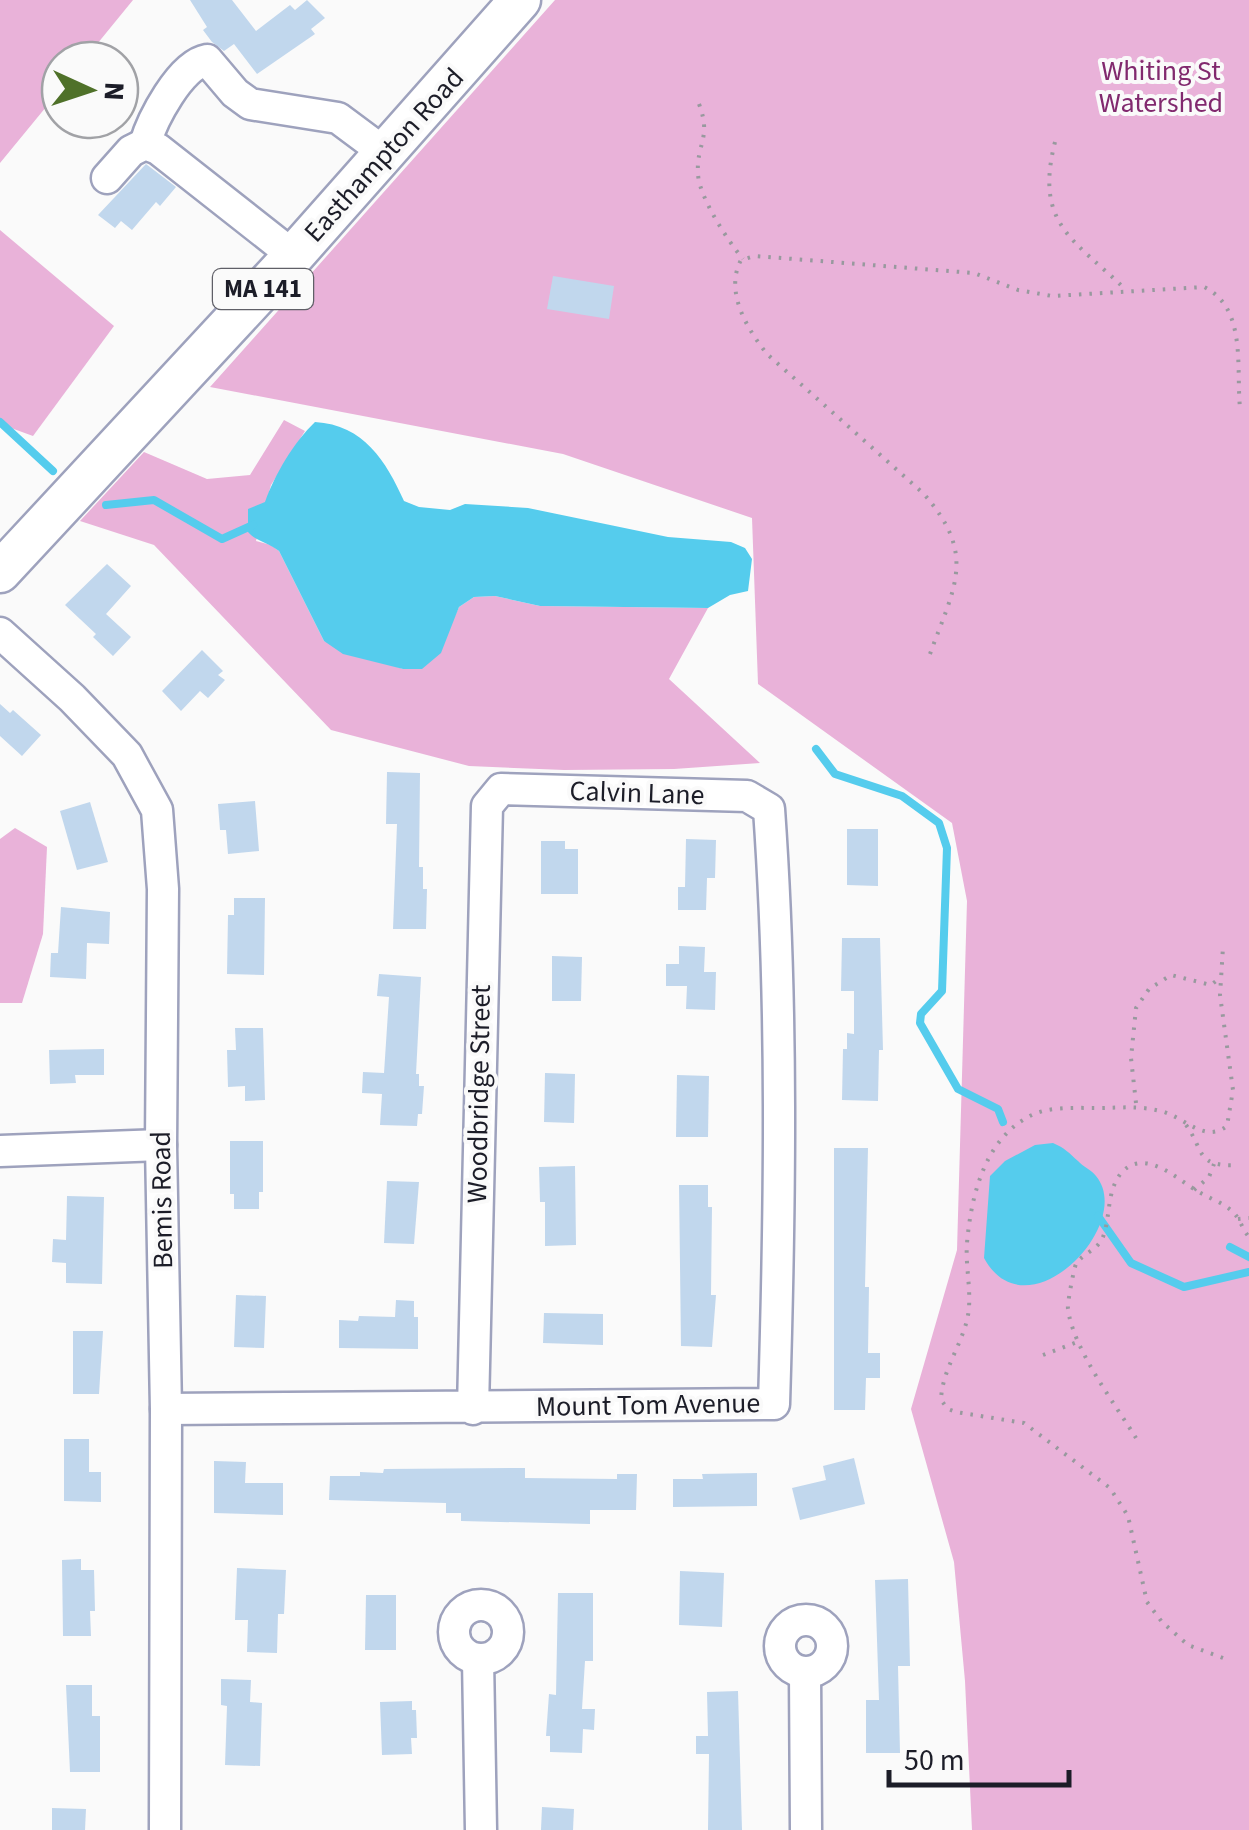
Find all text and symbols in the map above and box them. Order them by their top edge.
north arrow [40,40,140,140]
park label: Whiting St Watershed [1099,51,1223,123]
street label: Easthampton Road [295,59,473,251]
text: N [94,81,134,102]
road number: MA 141 [213,269,313,309]
street label: Calvin Lane [569,771,705,815]
street label: Woodbridge Street [457,984,501,1204]
street label: Bemis Road [141,1131,183,1269]
street label: Mount Tom Avenue [535,1383,761,1427]
scale bar [889,1725,1069,1787]
text: 50 m [904,1739,965,1782]

